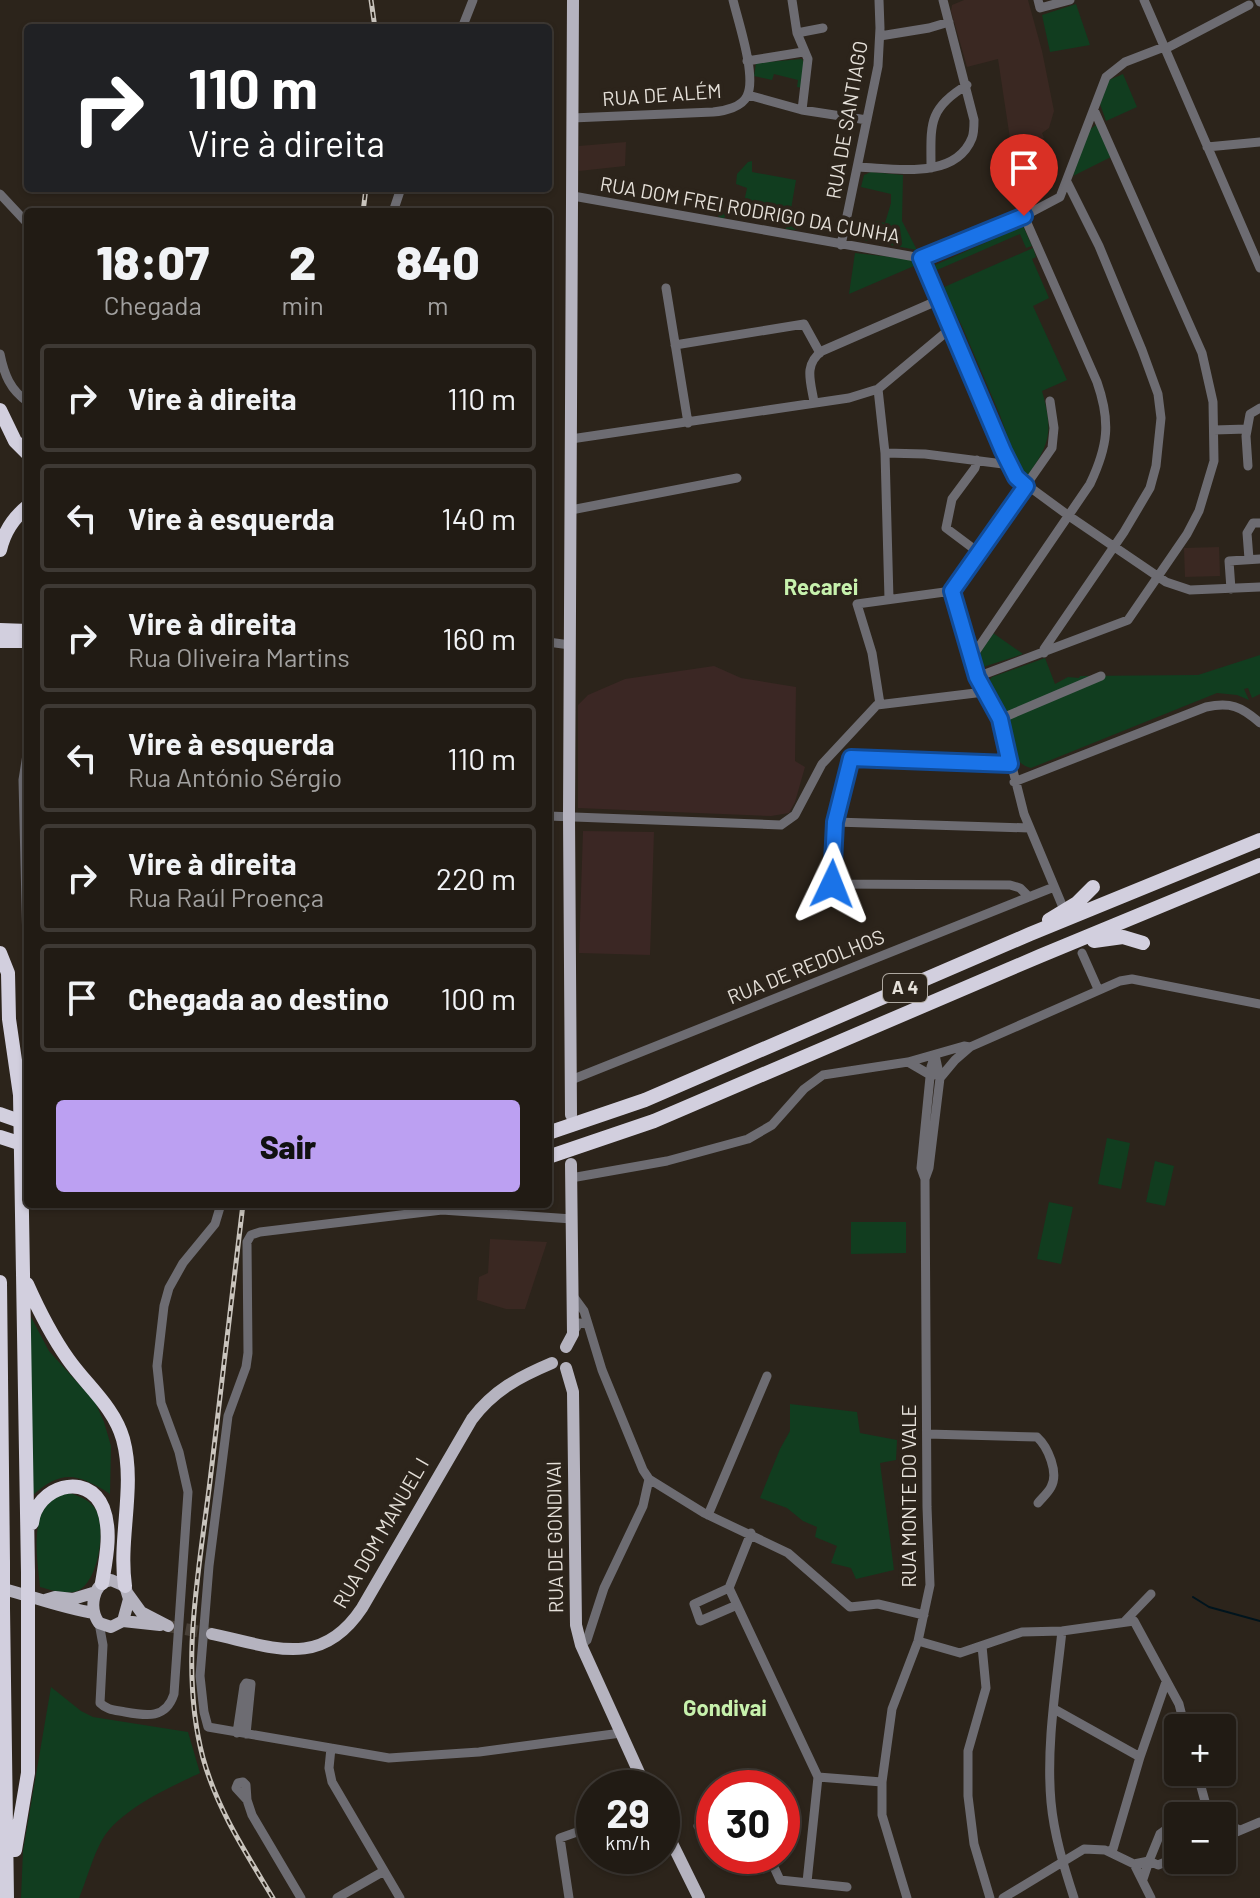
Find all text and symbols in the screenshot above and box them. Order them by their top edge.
street label: RUA DE SANTIAGO [820,39,872,201]
text: 110 m [188,53,318,120]
icon: right [56,56,160,160]
street label: RUA DE ALÉM [601,78,722,110]
text: Vire à direita [188,121,385,164]
pin [990,134,1058,216]
icon: arrive [1002,146,1046,190]
street label: RUA DOM FREI RODRIGO DA CUNHA [598,171,902,247]
text: 18:07 [96,232,209,290]
text: 2 [289,232,316,290]
text: 840 [396,232,480,290]
text: Chegada [104,289,202,320]
text: min [282,289,324,320]
text: m [427,289,449,320]
icon: right [60,376,104,420]
text: Vire à direita [128,380,297,416]
text: 110 m [447,380,516,416]
icon: left [60,496,104,540]
text: Vire à esquerda [128,500,335,536]
text: 140 m [441,500,516,536]
district label: Recarei [784,573,858,599]
text: Vire à direita [128,605,297,641]
icon: right [60,616,104,660]
text: 160 m [442,620,516,656]
text: Rua Oliveira Martins [128,641,350,672]
text: Vire à esquerda [128,725,335,761]
icon: left [60,736,104,780]
text: 110 m [447,740,516,776]
text: Rua António Sérgio [128,761,342,792]
position arrow [790,842,874,926]
text: Vire à direita [128,845,297,881]
icon: right [60,856,104,900]
text: 220 m [436,860,516,896]
text: Rua Raúl Proença [128,881,324,912]
street label: RUA DE REDOLHOS [724,924,888,1009]
road number: A 4 [883,974,927,1002]
icon: arrive [60,976,104,1020]
text: Chegada ao destino [128,980,389,1016]
text: 100 m [441,980,516,1016]
button: Sair [56,1100,520,1192]
street label: RUA MONTE DO VALE [896,1404,920,1588]
street label: RUA DOM MANUEL I [327,1453,433,1612]
street label: RUA DE GONDIVAI [541,1461,567,1613]
district label: Gondivai [683,1694,767,1720]
map controls [1164,1714,1236,1874]
button: + [1164,1714,1236,1786]
speed limit sign: 30 [696,1770,800,1874]
text: 29 [606,1788,650,1836]
button: − [1164,1802,1236,1874]
text: km/h [605,1830,651,1854]

